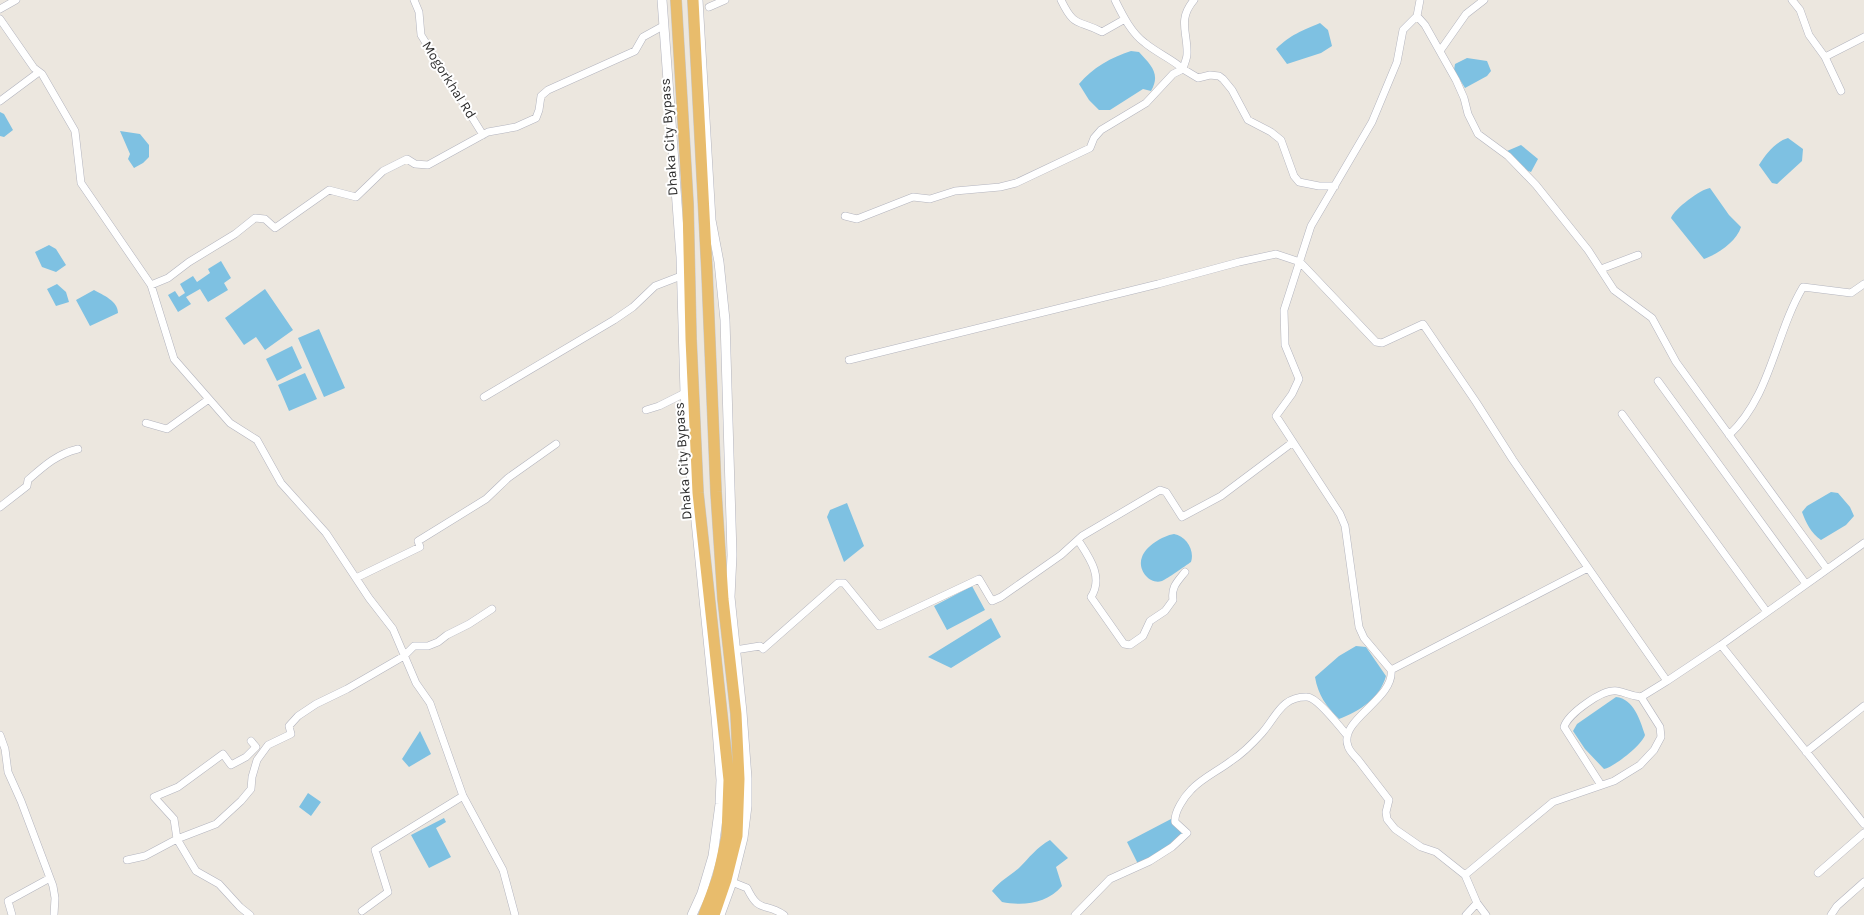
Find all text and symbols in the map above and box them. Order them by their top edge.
street label: Mogorkhal Rd [418,38,480,122]
street label: Dhaka City Bypass [656,78,682,196]
street label: Dhaka City Bypass [670,402,696,520]

